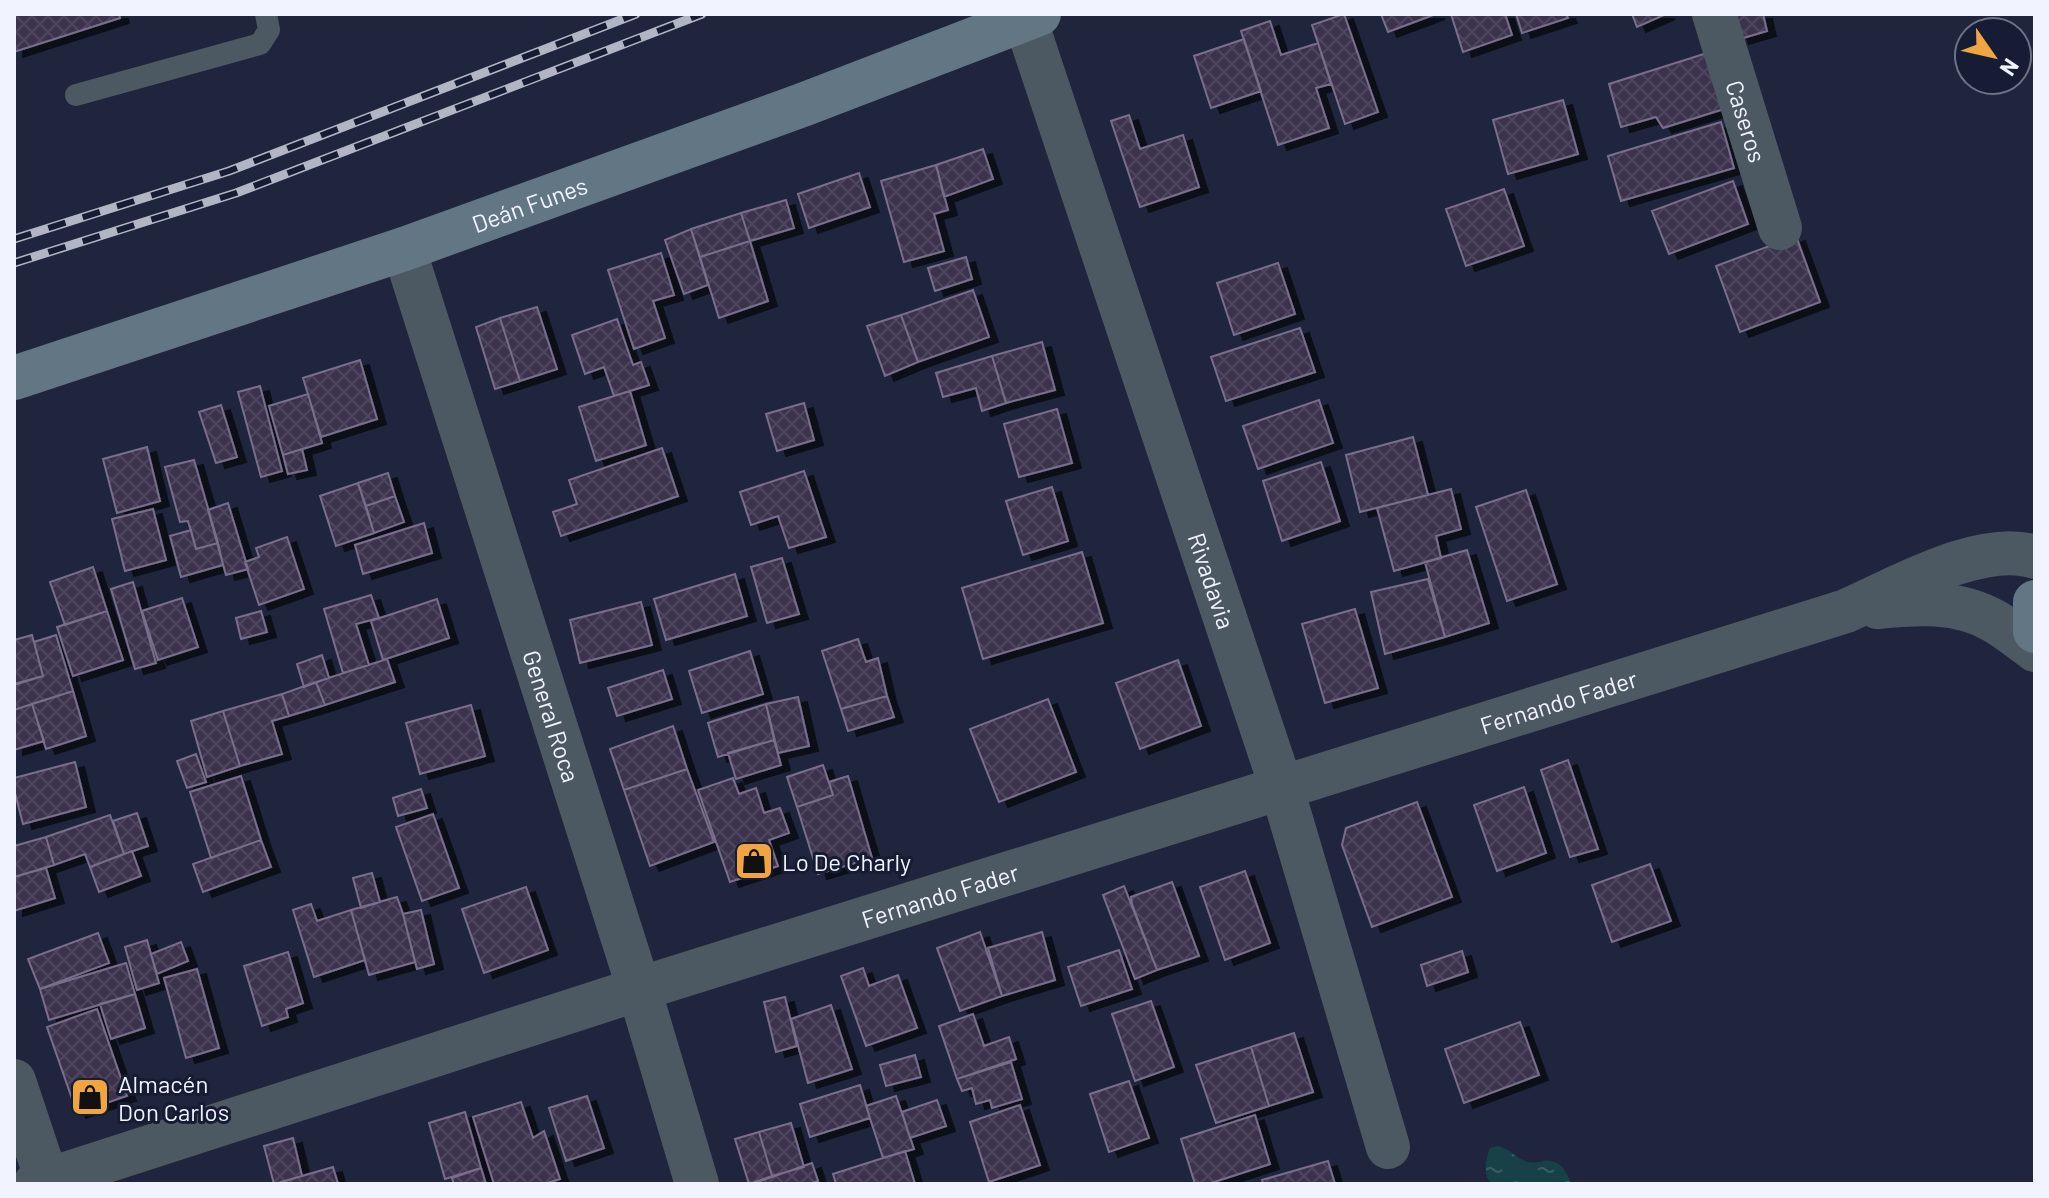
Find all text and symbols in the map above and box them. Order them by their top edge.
north arrow [1953,16,2033,96]
text: N [1996,54,2025,81]
street label: Caseros [1721,76,1773,166]
street label: Deán Funes [468,170,591,238]
street label: Rivadavia [1183,529,1242,632]
street label: General Roca [518,646,587,786]
street label: Fernando Fader [1476,663,1641,739]
shop icon: Lo De Charly [733,840,775,882]
place label: Lo De Charly [782,847,911,876]
street label: Fernando Fader [858,856,1022,933]
place label: Almacén Don Carlos [118,1069,229,1126]
shop icon: Almacén Don Carlos [69,1076,111,1118]

